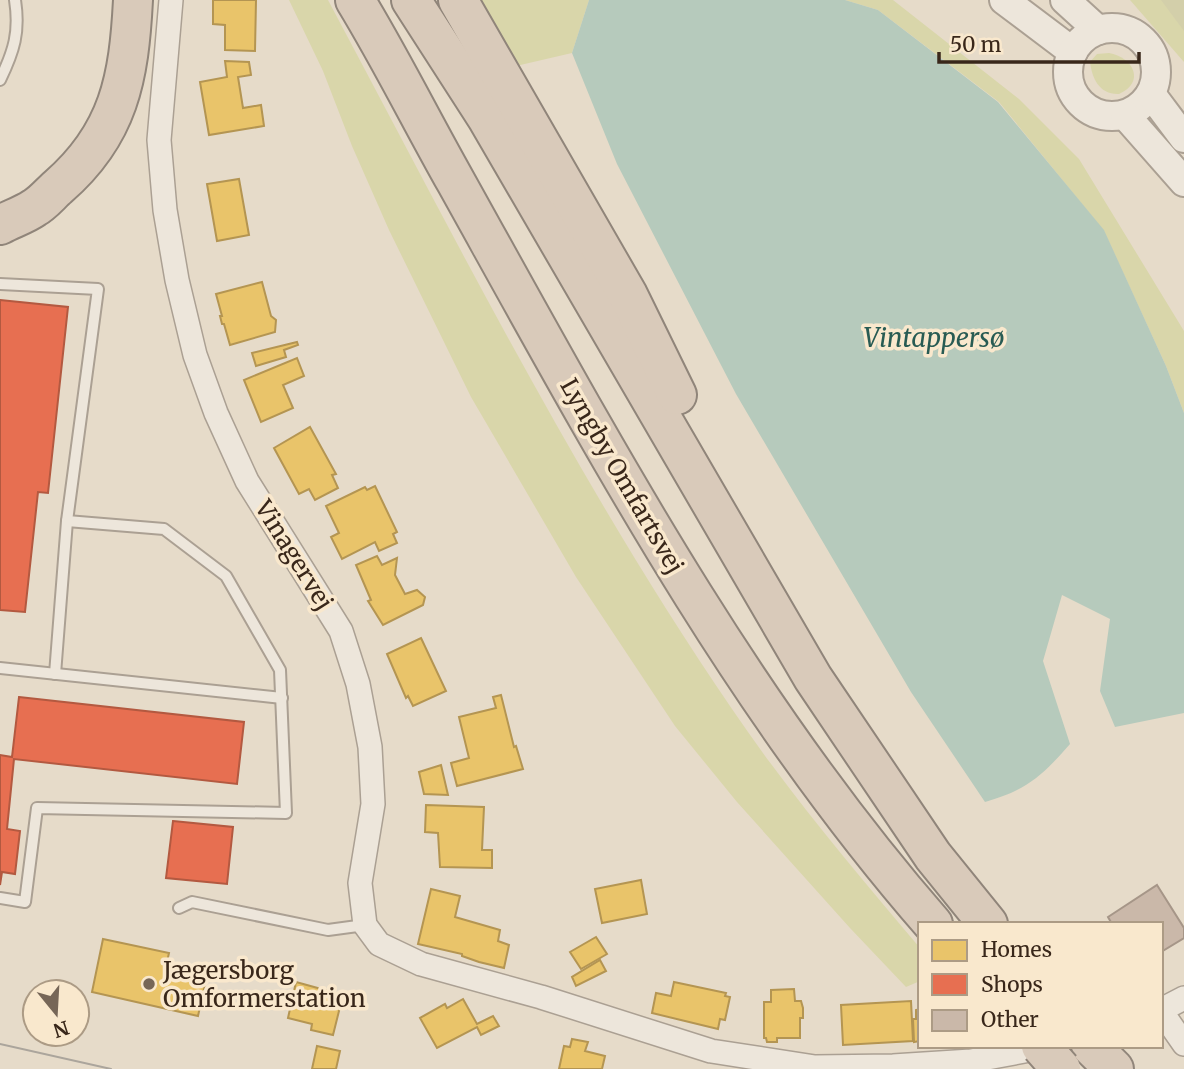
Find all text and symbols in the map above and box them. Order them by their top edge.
scale bar [939,21,1138,65]
text: 50 m [950,31,1001,58]
water label: Vintappersø [863,321,1005,354]
street label: Lyngby Omfartsvej [553,373,691,579]
street label: Vinagervej [247,493,340,616]
legend [918,922,1163,1048]
text: Homes [981,936,1052,963]
place label: Jægersborg Omformerstation [162,955,366,1014]
text: Shops [981,971,1043,998]
marker: Jægersborg Omformerstation [141,976,157,992]
north arrow [21,978,91,1048]
text: Other [981,1006,1039,1033]
text: N [50,1015,72,1043]

